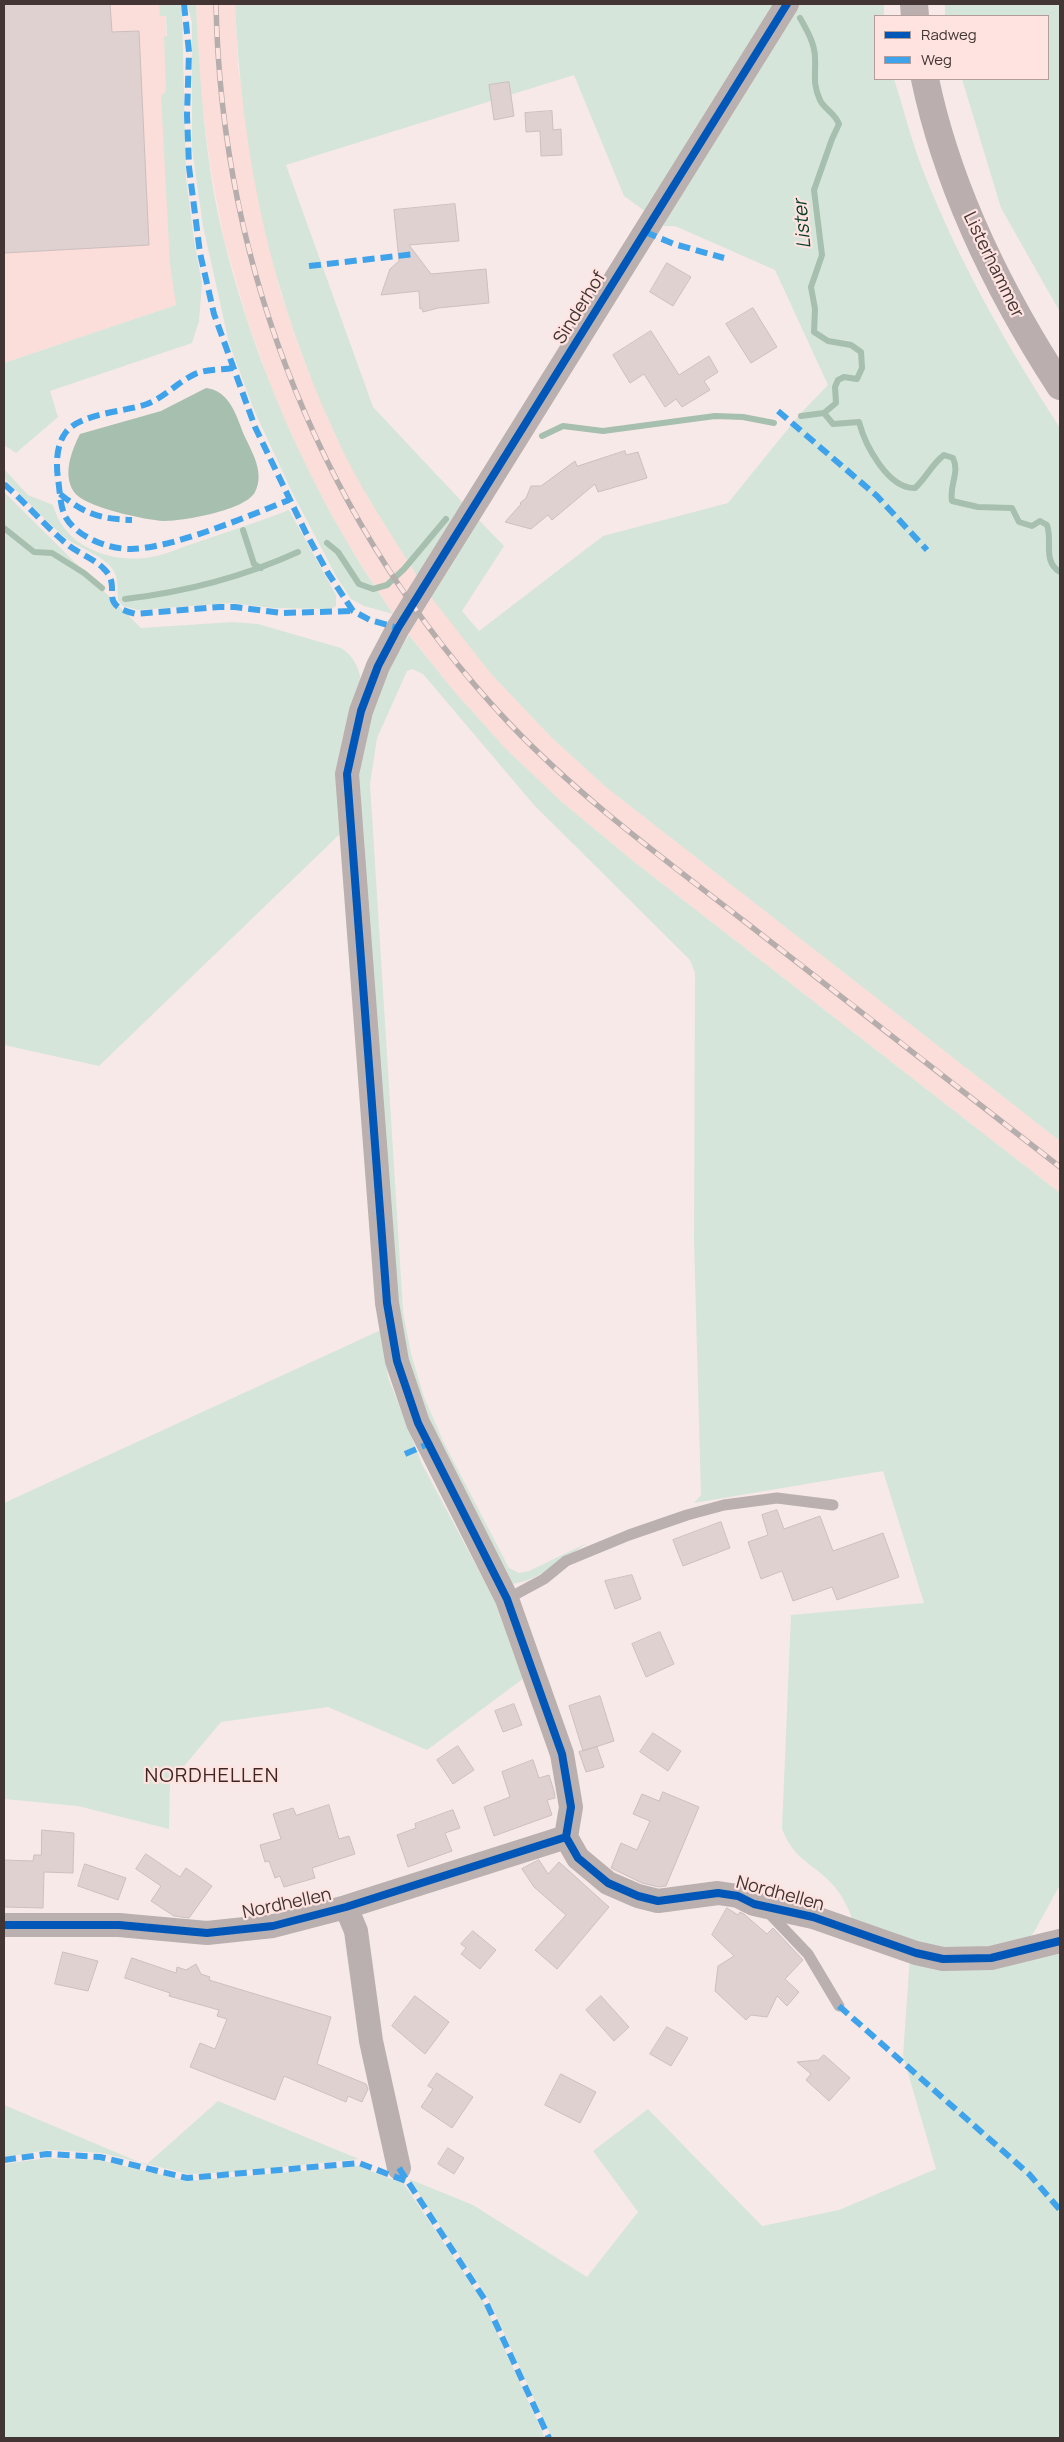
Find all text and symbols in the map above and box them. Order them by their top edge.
legend [874,15,1049,80]
text: Radweg [921,24,977,45]
text: Weg [921,49,952,70]
water label: Lister [789,198,817,250]
street label: Listerhammer [958,209,1028,321]
street label: Sinderhof [549,268,611,348]
district label: NORDHELLEN [143,1764,281,1788]
street label: Nordhellen [733,1872,827,1916]
street label: Nordhellen [240,1884,334,1924]

